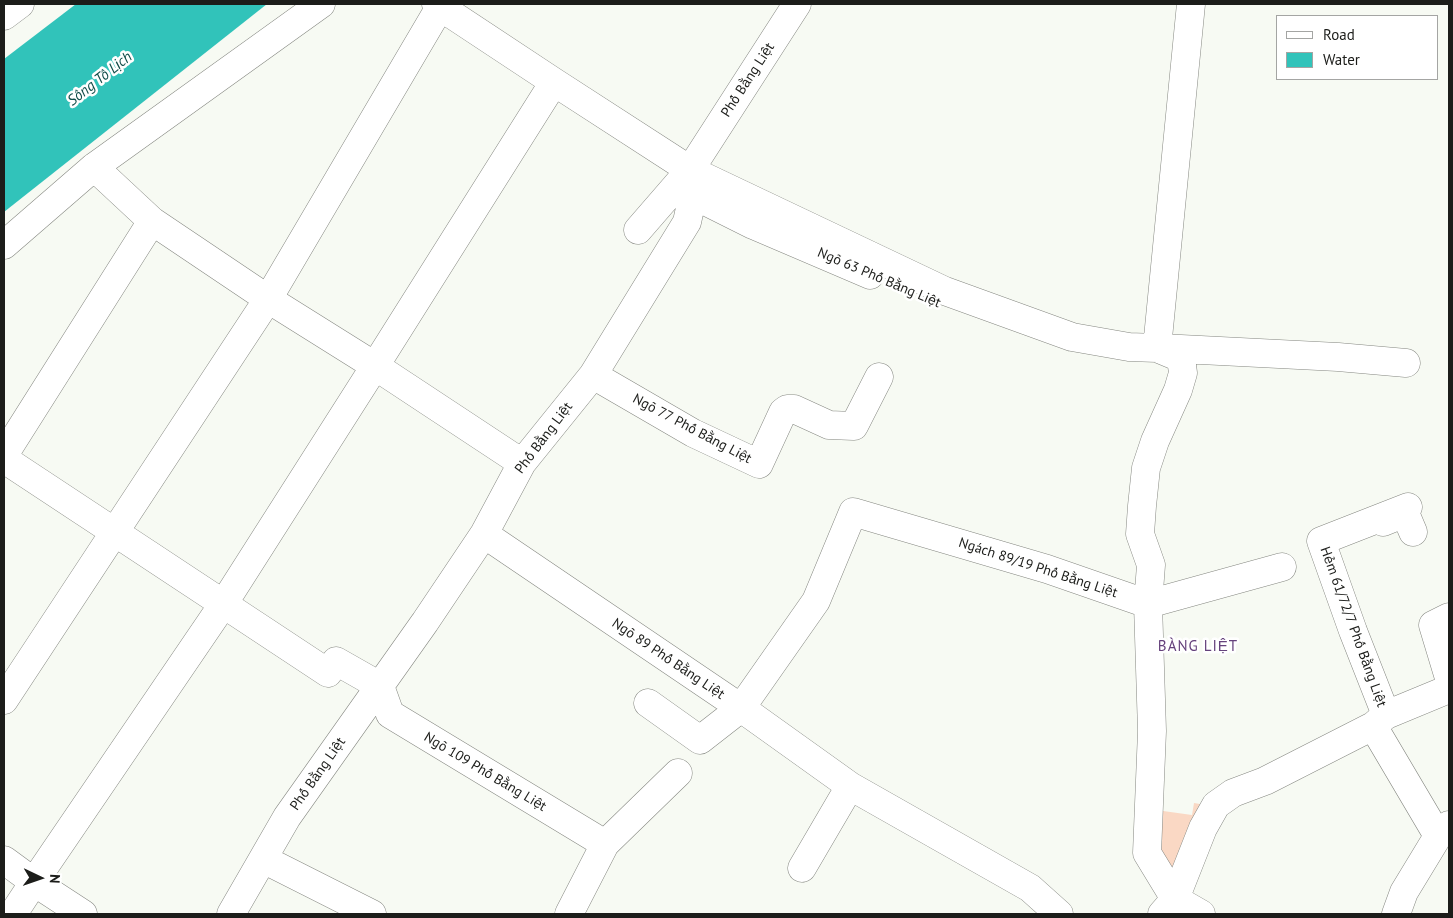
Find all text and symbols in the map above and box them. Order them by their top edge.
legend [1276,15,1438,80]
text: Road [1323,25,1355,44]
street label: Phố Bằng Liệt [718,40,778,120]
water label: Sông Tô Lịch [64,48,136,110]
text: Water [1323,50,1360,69]
street label: Ngõ 63 Phố Bằng Liệt [815,244,943,312]
street label: Ngõ 77 Phố Bằng Liệt [630,391,754,467]
street label: Phố Bằng Liệt [512,399,576,477]
street label: Ngách 89/19 Phố Bằng Liệt [956,534,1120,602]
street label: Hẻm 61/72/7 Phố Bằng Liệt [1316,545,1390,709]
street label: Ngõ 89 Phố Bằng Liệt [608,615,728,703]
district label: BÀNG LIỆT [1157,638,1239,656]
street label: Ngõ 109 Phố Bằng Liệt [421,729,549,815]
street label: Phố Bằng Liệt [287,734,349,814]
north arrow [15,853,65,903]
text: N [46,874,64,884]

